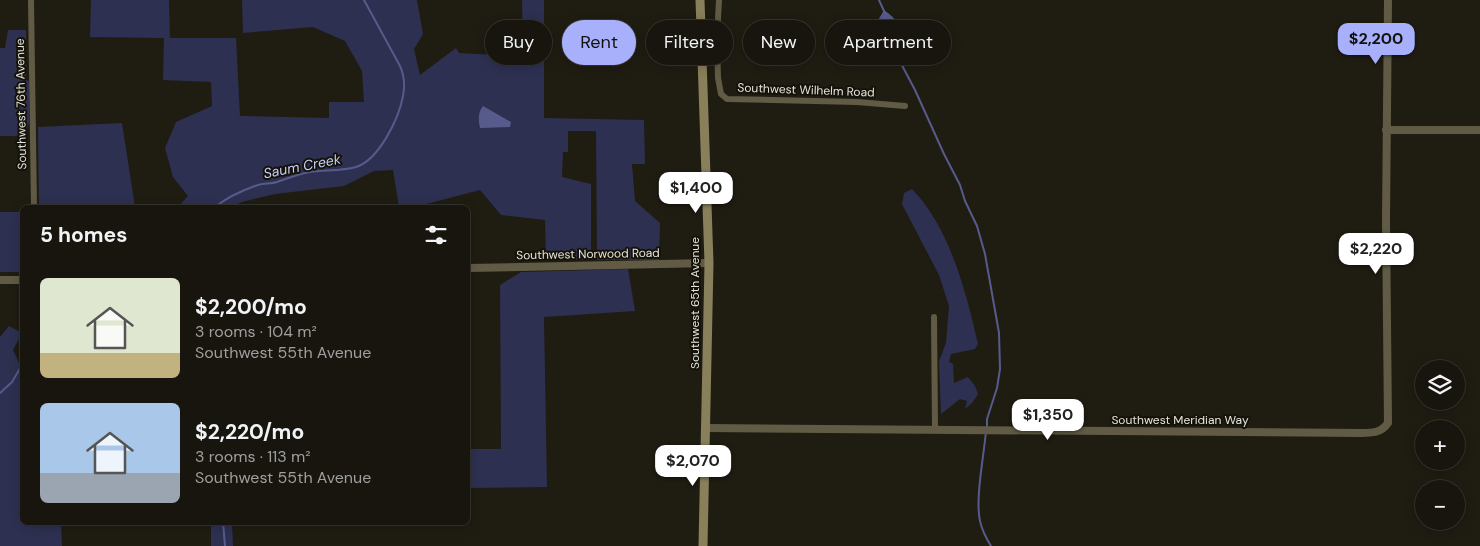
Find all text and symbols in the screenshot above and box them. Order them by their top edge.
chip: Buy [485,20,552,65]
chip: Rent [562,20,636,65]
chip: Filters [646,20,733,65]
chip: New [743,20,815,65]
chip: Apartment [825,20,951,65]
pin: $2,200 [1335,22,1417,65]
text: $2,200 [1349,28,1403,49]
street label: Southwest 76th Avenue [12,38,30,170]
street label: Southwest Wilhelm Road [737,80,875,100]
water label: Saum Creek [262,150,343,182]
pin: $1,400 [655,172,737,214]
text: $1,400 [670,177,722,198]
text: 5 homes [40,221,127,249]
icon: filters [422,221,450,249]
pin: $2,220 [1335,232,1417,275]
street label: Southwest 65th Avenue [687,237,703,369]
text: $2,220 [1350,238,1402,259]
street label: Southwest Norwood Road [516,245,660,263]
text: $2,200/mo [195,293,307,321]
icon: home [80,298,140,358]
text: 3 rooms · 104 m² [195,321,317,342]
text: Southwest 55th Avenue [195,342,371,363]
map controls [1415,360,1465,530]
button: layers [1415,360,1465,410]
pin: $1,350 [1007,398,1089,441]
text: $1,350 [1023,404,1073,425]
street label: Southwest Meridian Way [1111,412,1249,428]
text: $2,220/mo [195,418,304,446]
button: + [1415,420,1465,470]
icon: home [80,423,140,483]
pin: $2,070 [652,444,734,487]
text: 3 rooms · 113 m² [195,446,311,467]
text: $2,070 [666,450,720,471]
text: Southwest 55th Avenue [195,467,371,488]
button: − [1415,480,1465,530]

